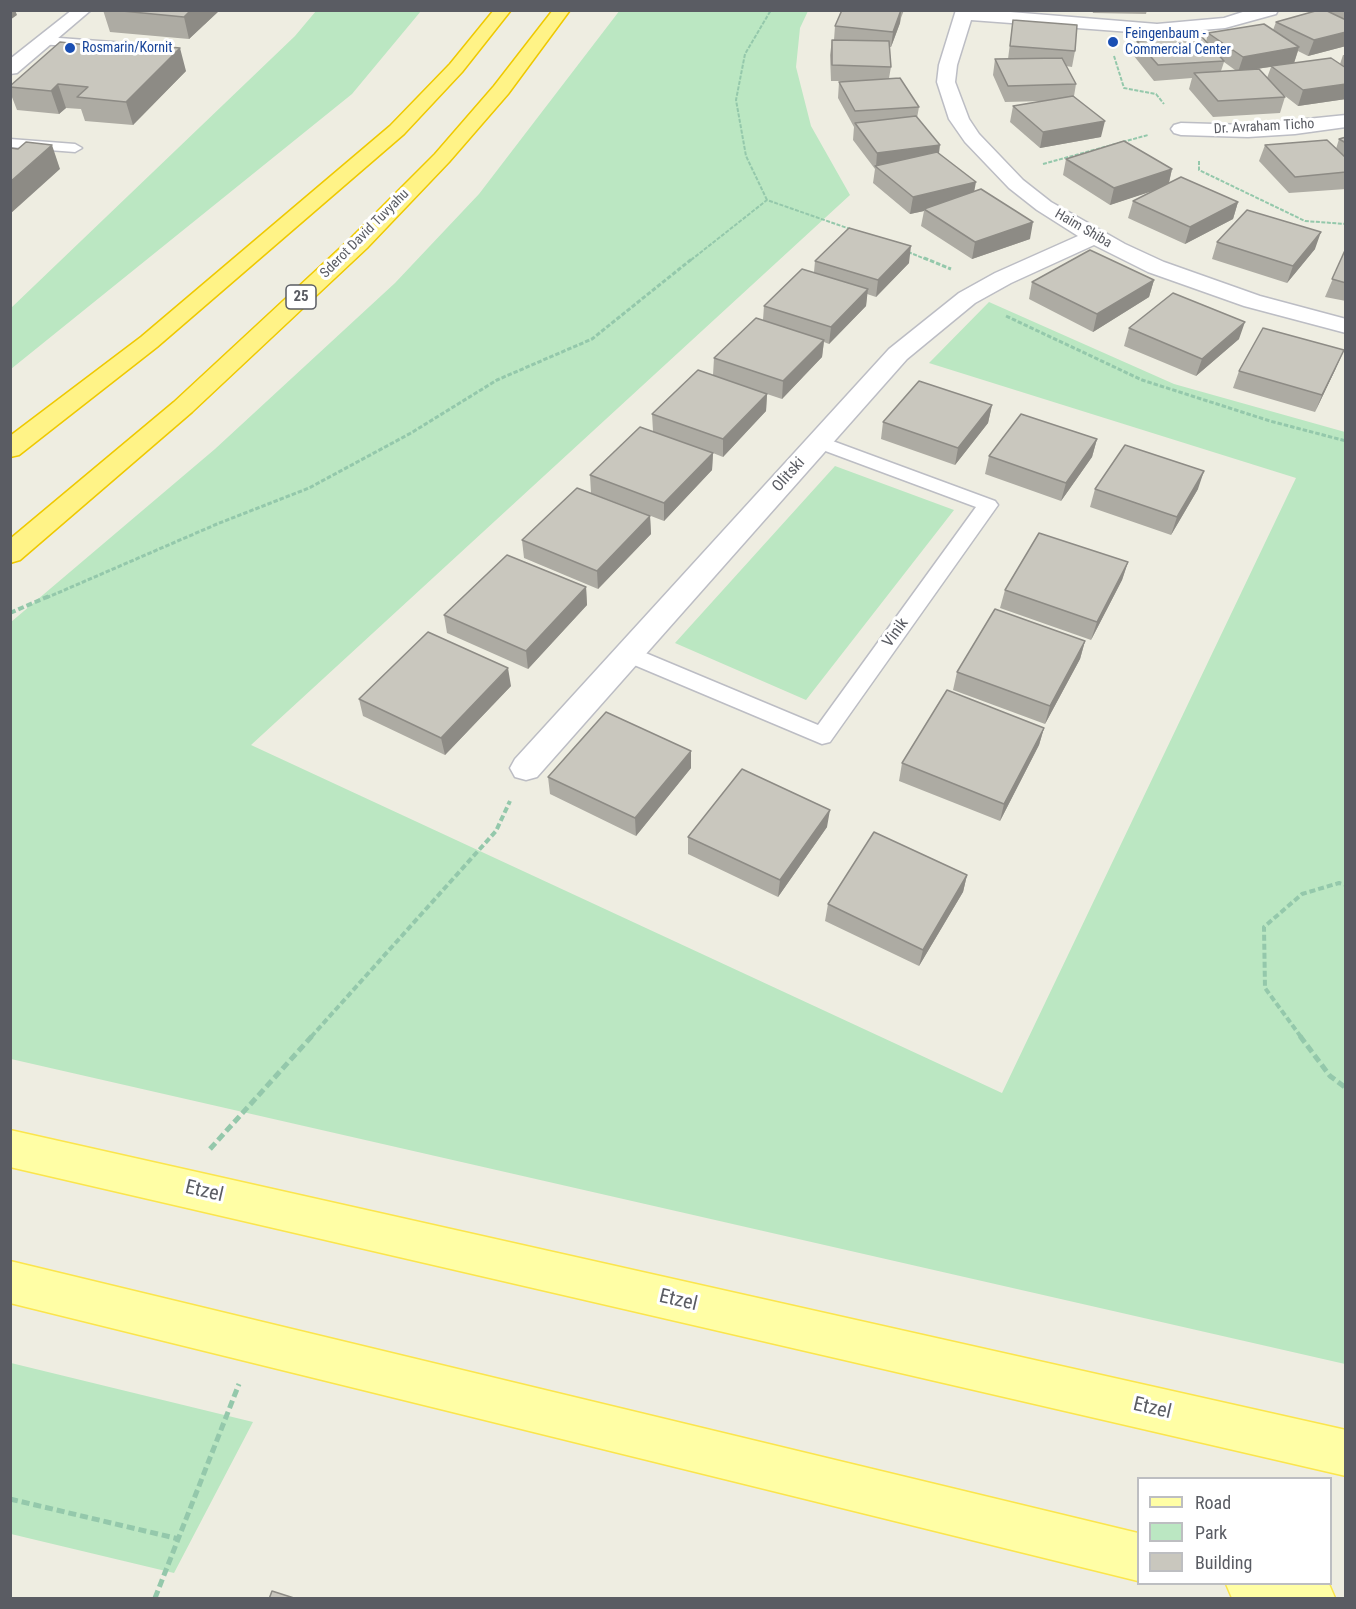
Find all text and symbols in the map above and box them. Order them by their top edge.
place label: Feingenbaum - Commercial Center [1125,26,1231,58]
marker: Feingenbaum - Commercial Center [1106,35,1120,49]
place label: Rosmarin/Kornit [82,40,172,56]
marker: Rosmarin/Kornit [63,41,77,55]
street label: Dr. Avraham Ticho [1213,116,1315,138]
street label: Sderot David Tuvyahu [317,186,413,282]
street label: Haim Shiba [1051,206,1115,252]
road number: 25 [286,285,316,309]
street label: Olitski [769,454,809,496]
street label: Vinik [879,615,913,651]
street label: Etzel [183,1176,225,1208]
street label: Etzel [657,1285,699,1317]
street label: Etzel [1131,1393,1173,1425]
legend [1137,1477,1332,1585]
text: Road [1195,1492,1231,1513]
text: Park [1195,1522,1227,1543]
text: Building [1195,1552,1252,1573]

